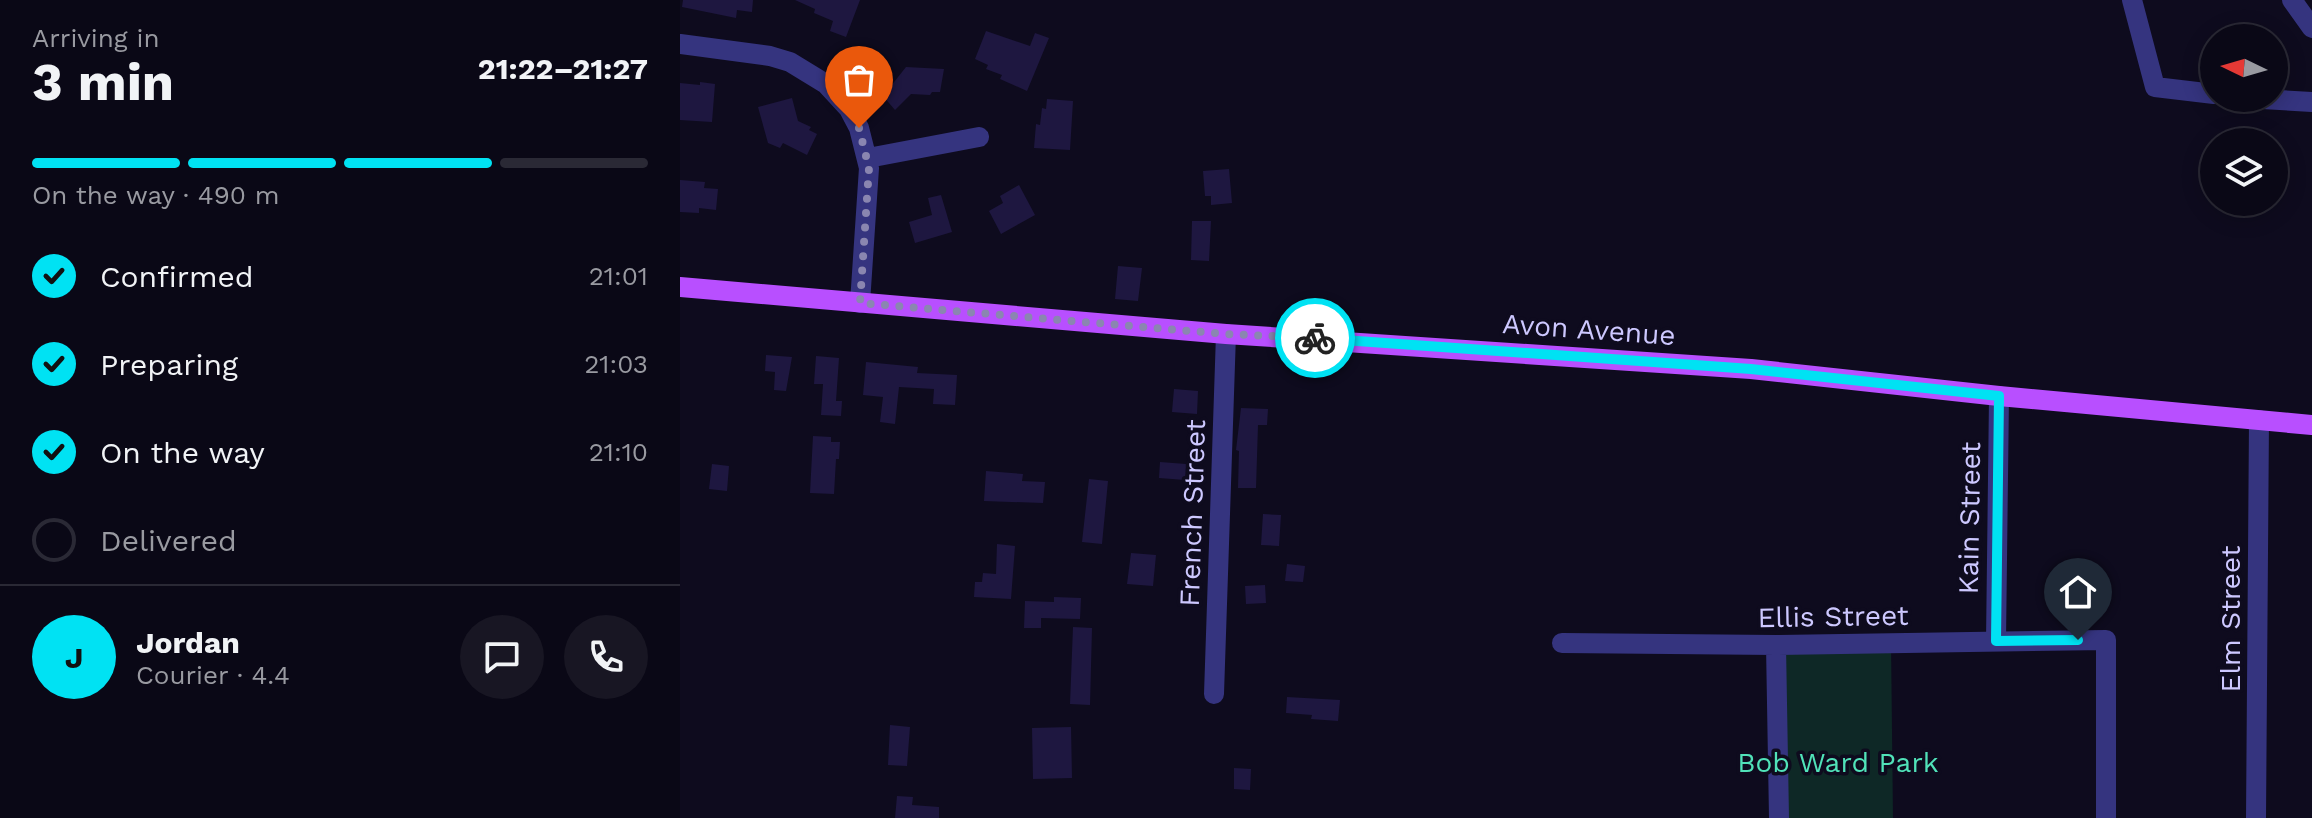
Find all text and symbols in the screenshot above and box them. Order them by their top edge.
text: Arriving in [32,23,160,53]
north arrow [2200,24,2288,112]
map controls [2200,24,2288,216]
pin [825,46,893,128]
text: 21:22–21:27 [478,51,648,86]
text: 3 min [32,52,174,113]
icon: bag [837,58,881,102]
button: layers [2200,128,2288,216]
text: On the way · 490 m [32,180,280,210]
icon: check [32,254,76,298]
text: Confirmed [100,259,254,294]
text: 21:01 [589,261,648,291]
courier [1275,298,1355,378]
street label: Avon Avenue [1501,307,1677,352]
icon: bike [1293,316,1337,360]
icon: check [32,342,76,386]
text: Preparing [100,347,238,382]
text: 21:03 [584,349,648,379]
street label: French Street [1173,419,1212,607]
icon: check [32,430,76,474]
text: On the way [100,435,265,470]
text: 21:10 [589,437,648,467]
street label: Kain Street [1952,441,1987,595]
text: Delivered [100,523,237,558]
street label: Elm Street [2214,545,2247,692]
pin [2044,558,2112,640]
icon: home [2056,570,2100,614]
street label: Ellis Street [1757,599,1909,634]
button: chat [460,615,544,699]
button: phone [564,615,648,699]
text: Jordan [136,625,240,660]
text: J [65,640,83,675]
text: Courier · 4.4 [136,660,290,690]
park label: Bob Ward Park [1737,746,1939,779]

